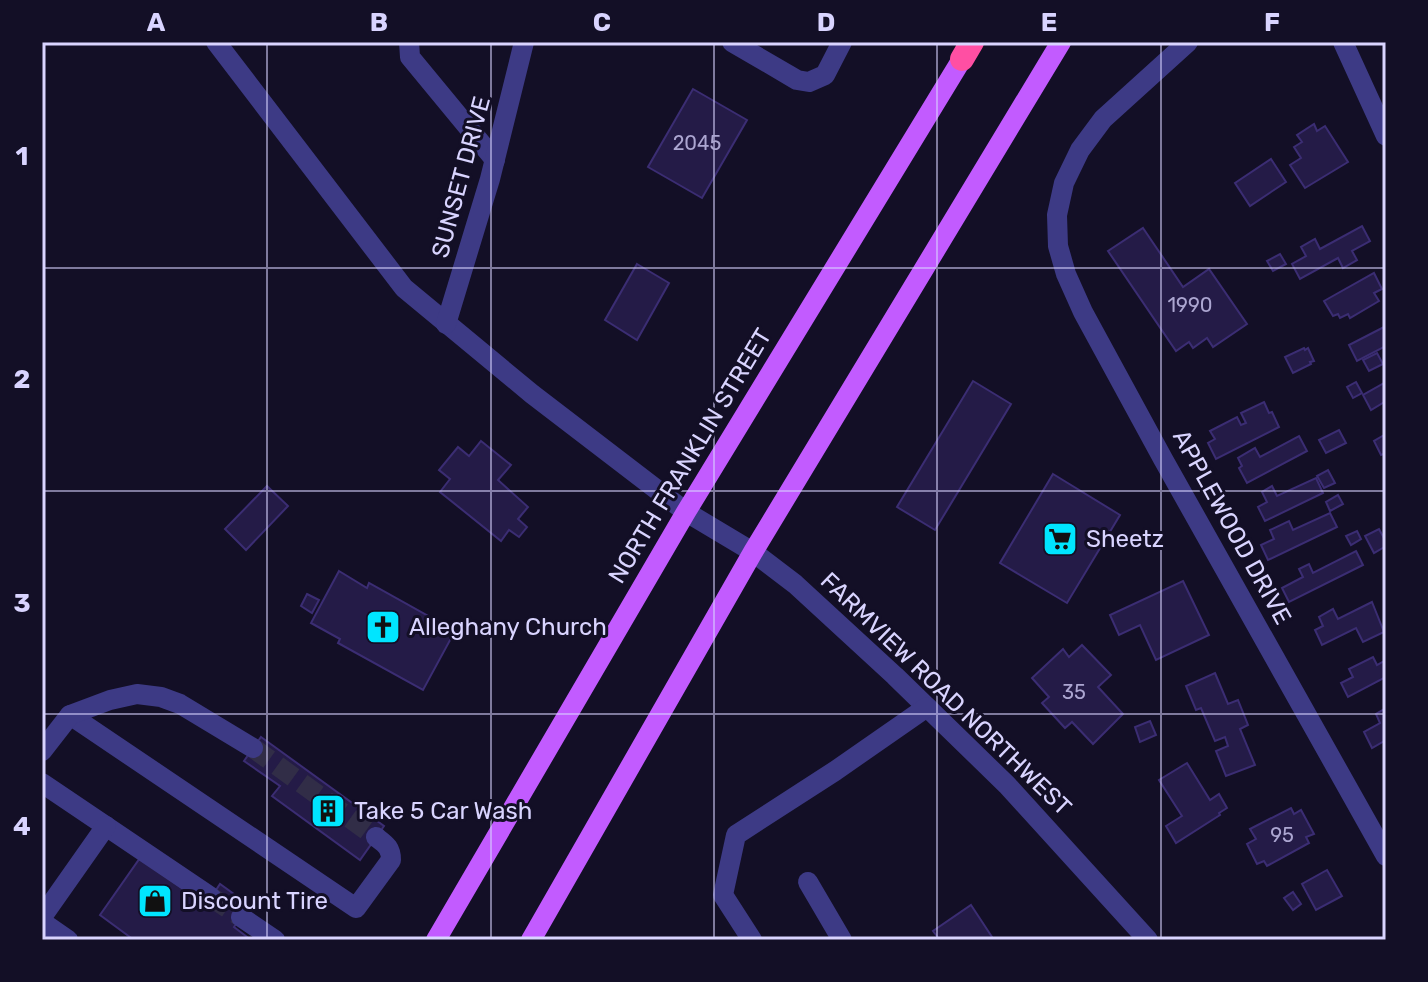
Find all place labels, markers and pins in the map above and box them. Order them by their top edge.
supermarket icon: Sheetz [1041,520,1079,558]
place label: Sheetz [1086,525,1164,553]
church icon: Alleghany Church [364,608,402,646]
place label: Alleghany Church [409,613,607,641]
building icon: Take 5 Car Wash [309,792,347,830]
place label: Take 5 Car Wash [354,797,532,825]
shop icon: Discount Tire [136,882,174,920]
place label: Discount Tire [181,887,328,915]

